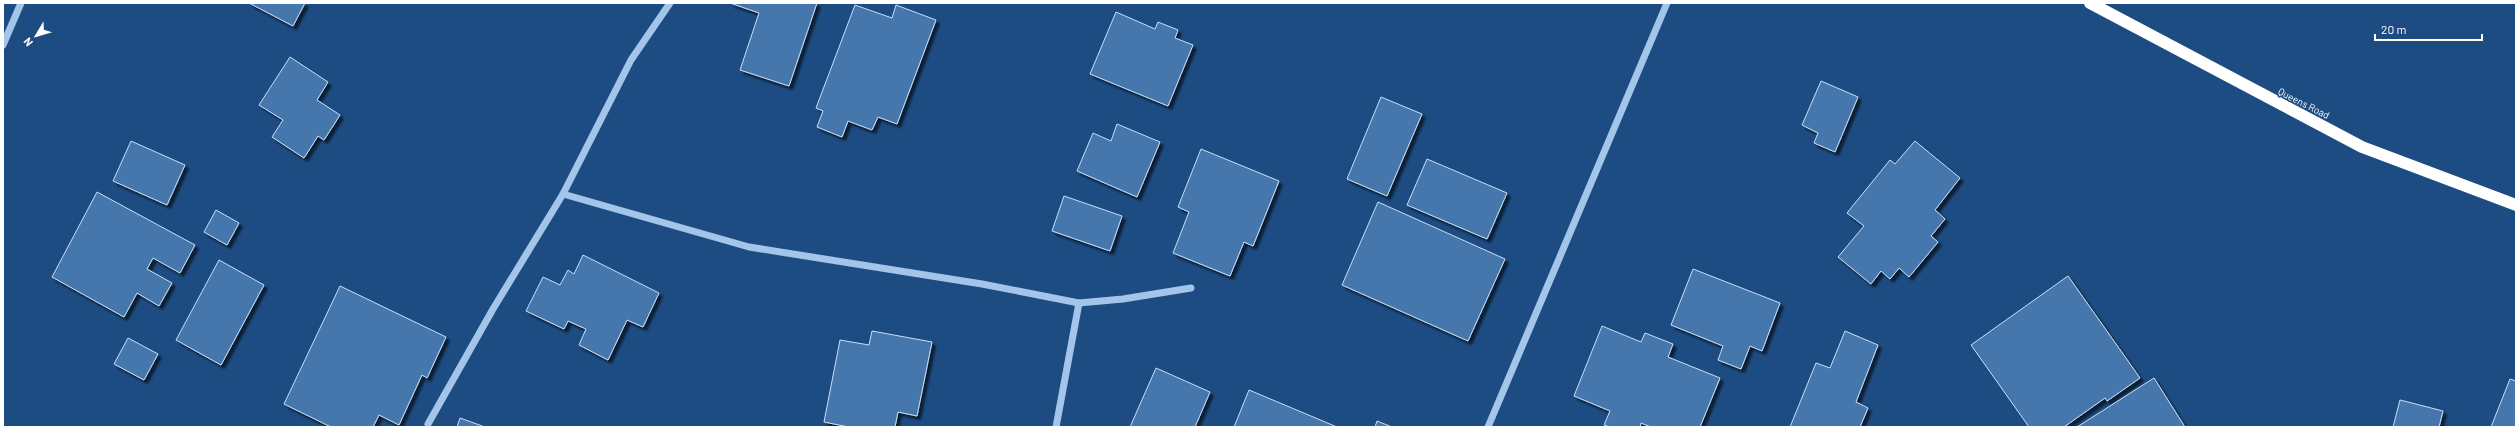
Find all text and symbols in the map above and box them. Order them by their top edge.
north arrow [16,16,56,56]
scale bar [2375,16,2482,42]
text: 20 m [2381,22,2407,36]
text: N [20,36,35,49]
street label: Queens Road [2276,85,2332,121]

